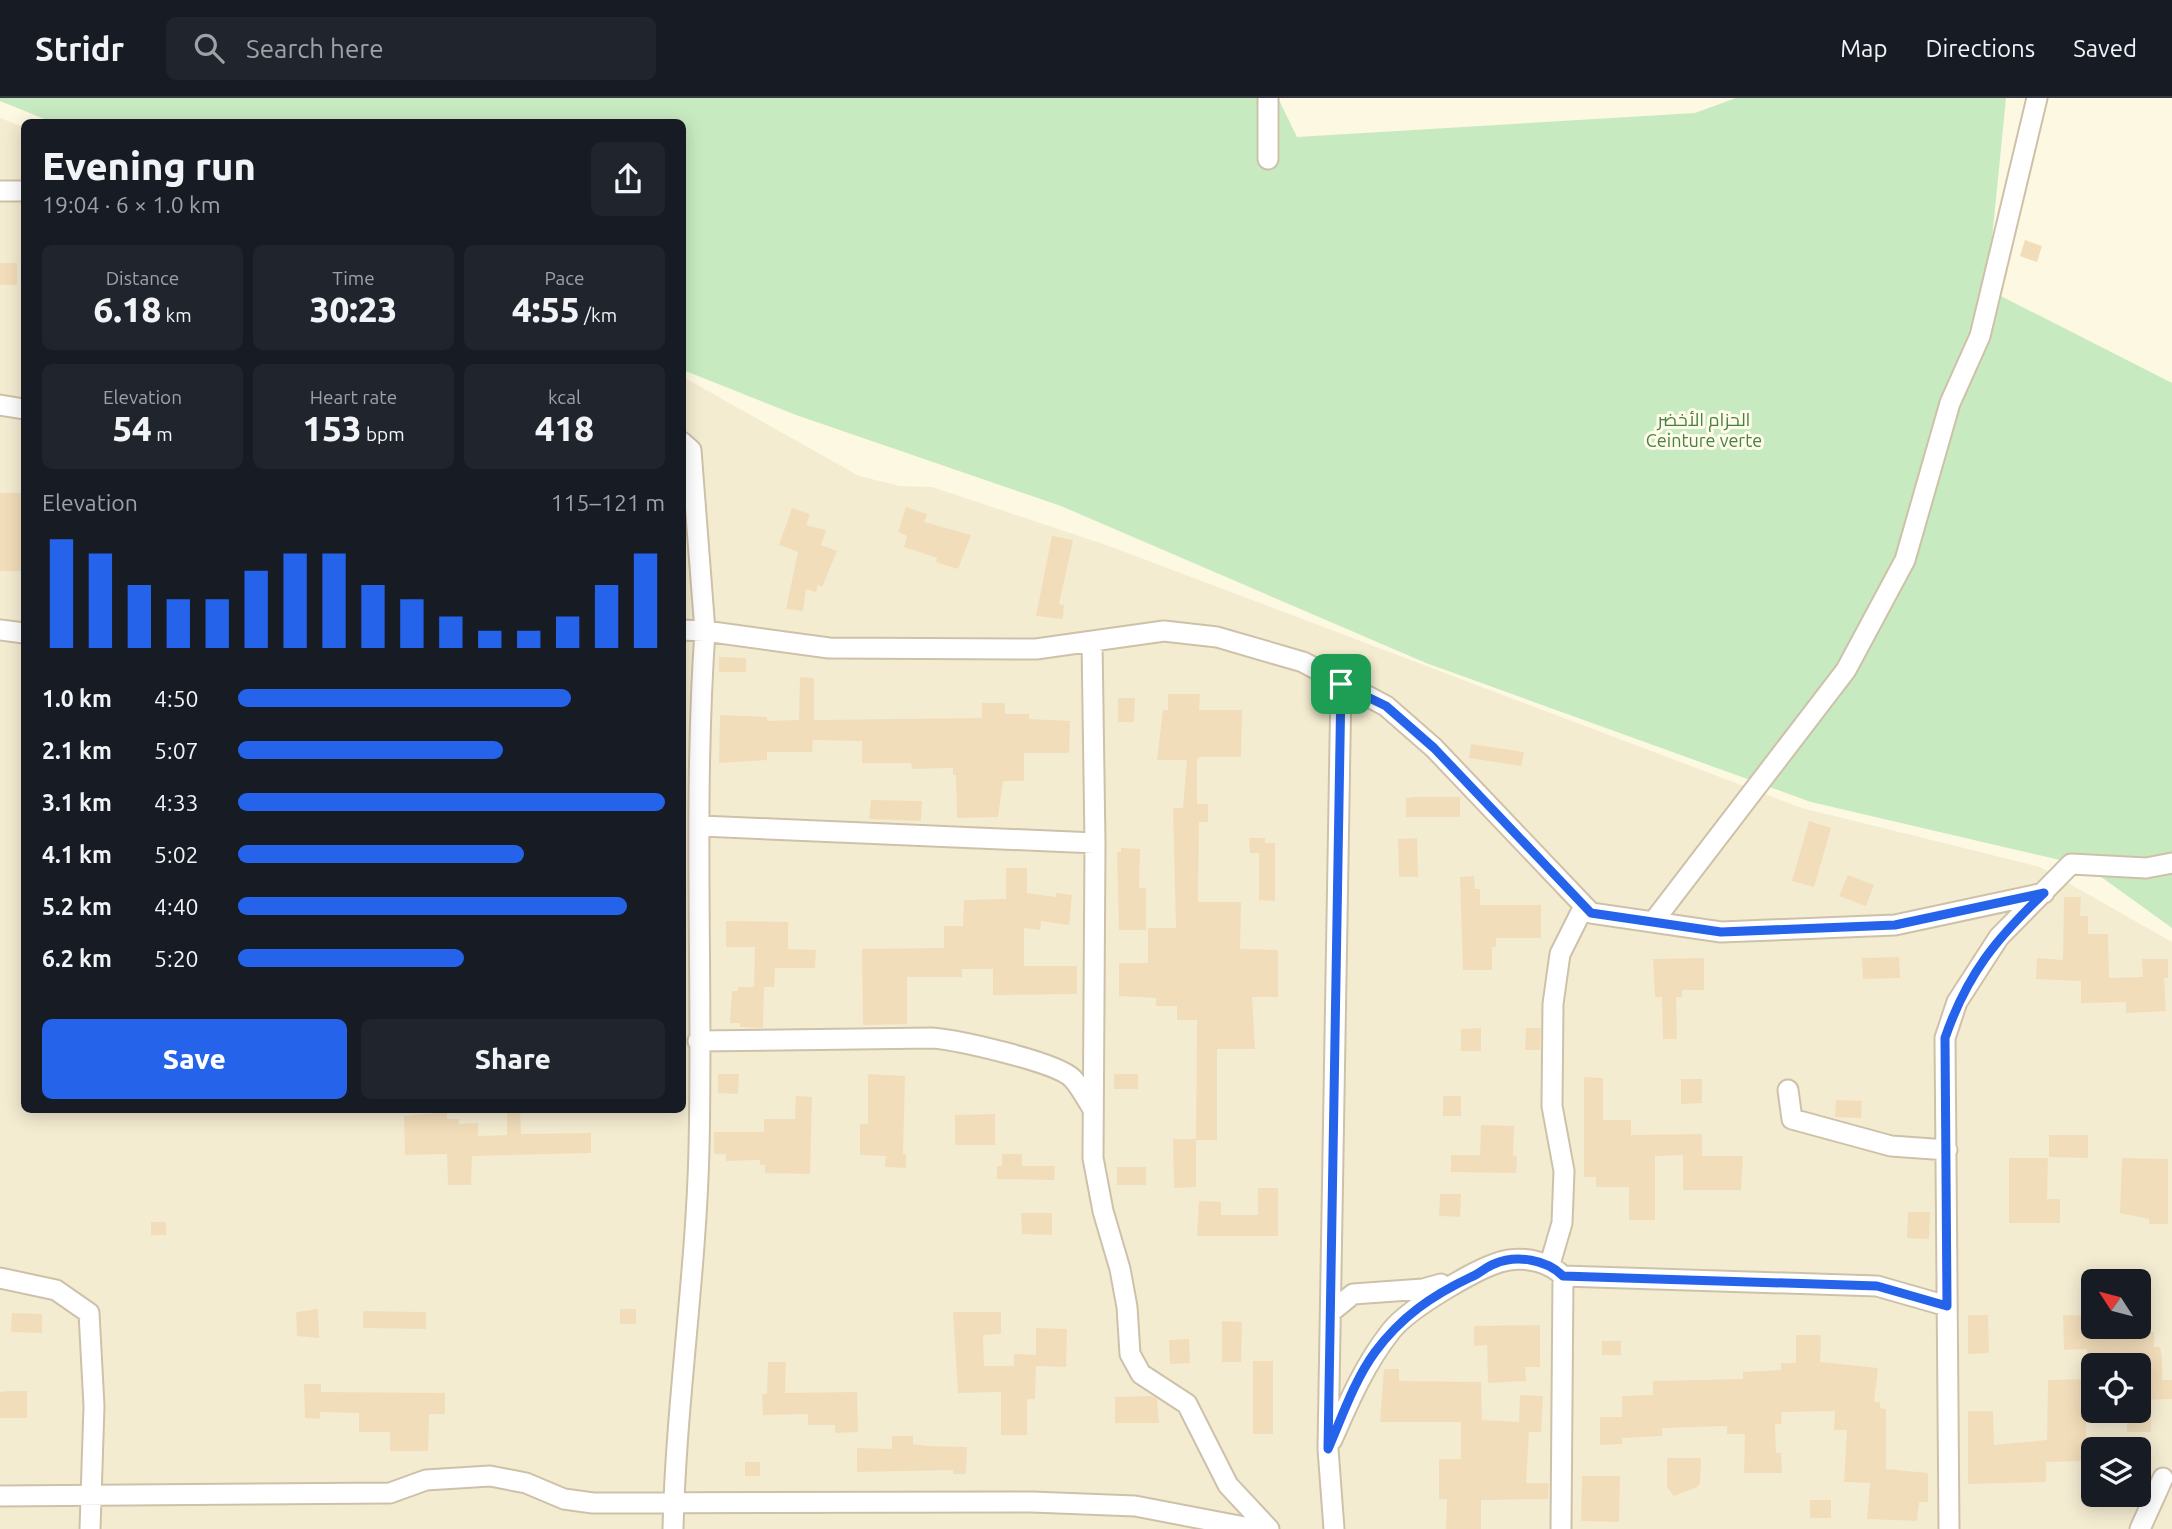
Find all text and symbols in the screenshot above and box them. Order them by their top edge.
search box [166,17,656,80]
icon: search [190,29,228,67]
text: Stridr [35,30,124,67]
text: Search here [246,34,383,63]
text: Map [1840,35,1887,62]
text: Directions [1925,35,2035,62]
text: Saved [2073,35,2137,62]
button: share [591,142,665,216]
text: Evening run [42,145,256,187]
text: 19:04 · 6 × 1.0 km [42,192,221,217]
text: Distance [106,267,179,289]
text: Time [332,267,375,289]
text: Pace [544,267,585,289]
text: 6.18 [93,289,161,329]
text: 30:23 [310,289,397,329]
text: 4:55 [512,289,580,329]
text: km [161,304,192,326]
text: /km [580,304,617,326]
text: Elevation [103,386,182,408]
text: Heart rate [310,386,397,408]
text: kcal [548,386,581,408]
text: 54 [112,408,152,448]
text: 153 [302,408,362,448]
text: 418 [535,408,594,448]
park label: الحزام الأخضر Ceinture verte [1646,409,1762,450]
text: m [152,423,173,445]
text: bpm [362,423,405,445]
text: Elevation [42,490,138,515]
text: 115–121 m [551,490,665,515]
pin [1311,654,1371,714]
icon: arrive [1322,665,1360,703]
text: 1.0 km [42,686,112,711]
text: 4:50 [154,686,199,711]
text: 2.1 km [42,738,112,763]
text: 5:07 [154,738,199,763]
text: 3.1 km [42,790,112,815]
text: 4:33 [154,790,199,815]
text: 4.1 km [42,842,112,867]
text: 5:02 [154,842,199,867]
text: 5.2 km [42,894,112,919]
text: 4:40 [154,894,199,919]
text: 6.2 km [42,946,112,971]
text: 5:20 [154,946,199,971]
button: Save [42,1019,347,1099]
button: Share [361,1019,665,1099]
north arrow [2081,1269,2151,1339]
map controls [2081,1269,2151,1507]
button: locate [2081,1353,2151,1423]
button: layers [2081,1437,2151,1507]

